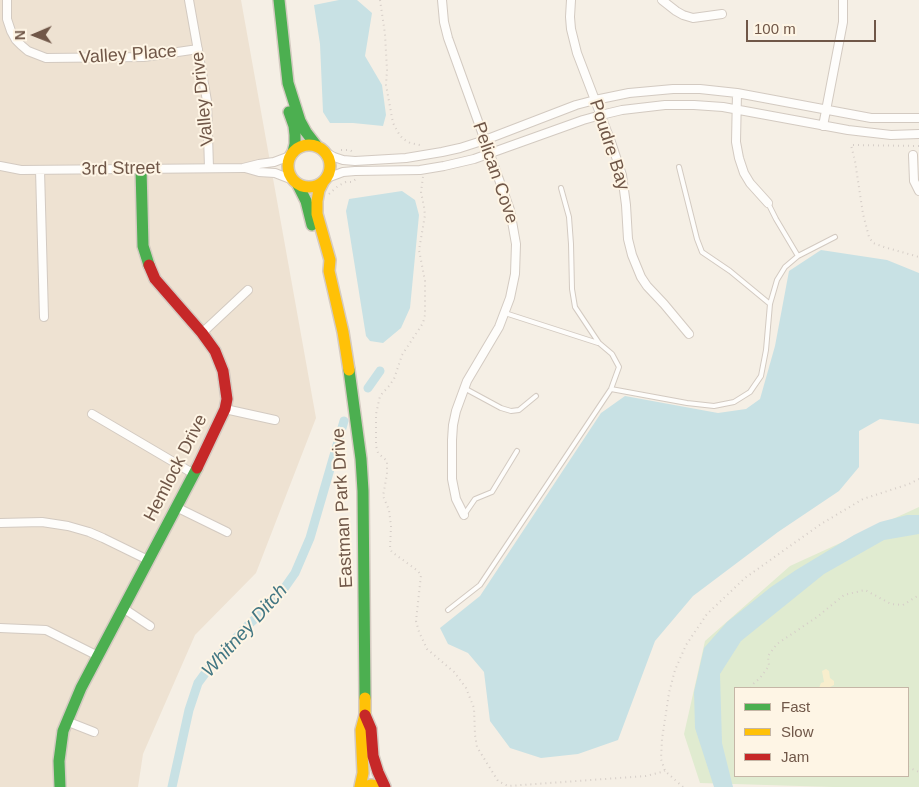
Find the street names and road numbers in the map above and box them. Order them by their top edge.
street label: Valley Place [79,41,177,69]
street label: Valley Drive [187,51,219,147]
street label: Poudre Bay [584,97,634,193]
street label: Pelican Cove [468,119,522,227]
street label: 3rd Street [81,158,161,180]
street label: Hemlock Drive [140,411,212,525]
street label: Eastman Park Drive [328,428,358,588]

